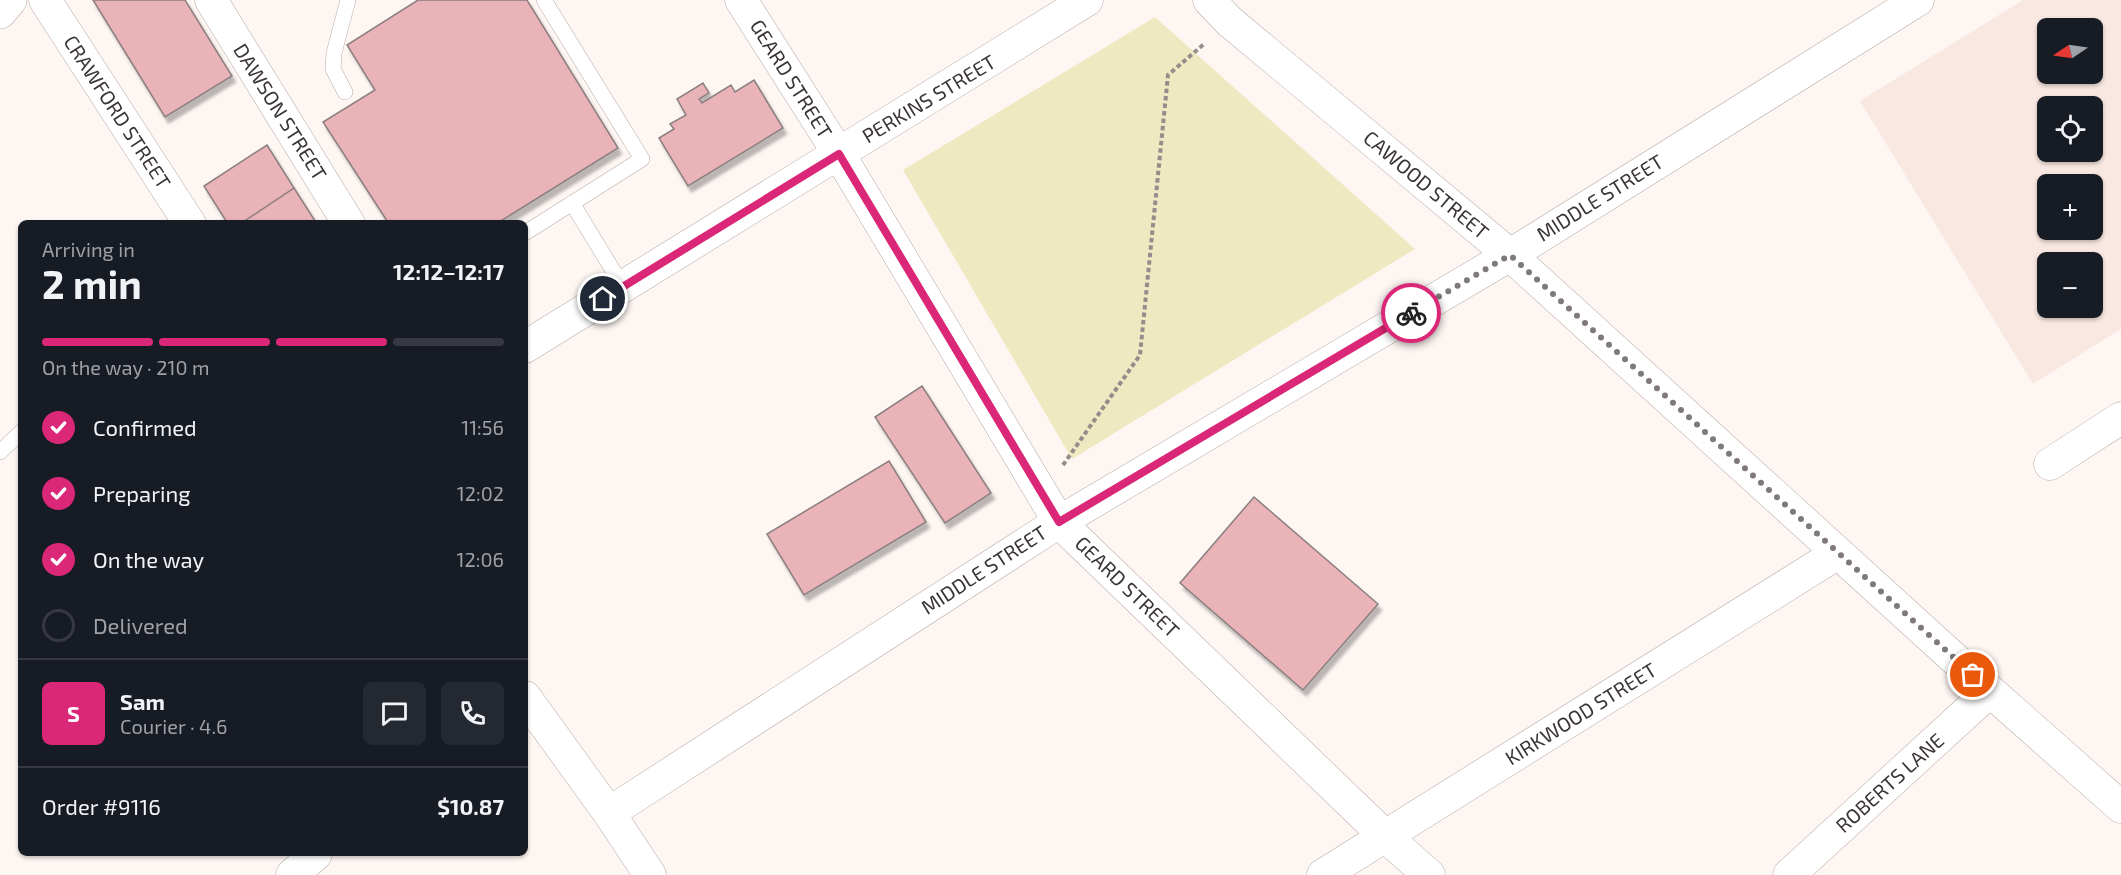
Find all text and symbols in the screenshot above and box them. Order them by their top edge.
street label: GEARD STREET [746,15,838,143]
north arrow [2037,18,2103,84]
map controls [2037,18,2103,318]
street label: CRAWFORD STREET [59,30,177,193]
street label: DAWSON STREET [229,39,333,185]
street label: PERKINS STREET [857,49,1000,147]
button: locate [2037,96,2103,162]
street label: CAWOOD STREET [1359,125,1494,244]
street label: MIDDLE STREET [1532,148,1667,246]
button: + [2037,174,2103,240]
text: Arriving in [42,237,135,261]
button: − [2037,252,2103,318]
text: 12:12–12:17 [393,258,504,284]
text: 2 min [42,260,142,307]
pin [577,273,628,324]
icon: home [586,282,619,315]
courier [1381,283,1441,343]
icon: bike [1395,297,1428,330]
text: On the way · 210 m [42,355,210,379]
icon: check [42,411,75,444]
text: Confirmed [93,414,197,440]
text: 11:56 [461,415,504,439]
icon: check [42,477,75,510]
text: Preparing [93,480,191,506]
text: 12:02 [457,481,504,505]
street label: MIDDLE STREET [916,520,1051,619]
street label: GEARD STREET [1071,531,1185,642]
icon: check [42,543,75,576]
text: On the way [93,546,204,572]
text: 12:06 [457,547,504,571]
text: Delivered [93,612,188,638]
pin [1947,649,1998,700]
street label: KIRKWOOD STREET [1500,657,1661,769]
icon: bag [1956,658,1989,691]
button: chat [363,682,426,745]
button: phone [441,682,504,745]
text: Sam [120,688,165,714]
text: S [67,700,80,726]
text: Courier · 4.6 [120,714,227,738]
street label: ROBERTS LANE [1830,728,1948,837]
text: Order #9116 [42,793,161,819]
text: $10.87 [437,793,504,819]

